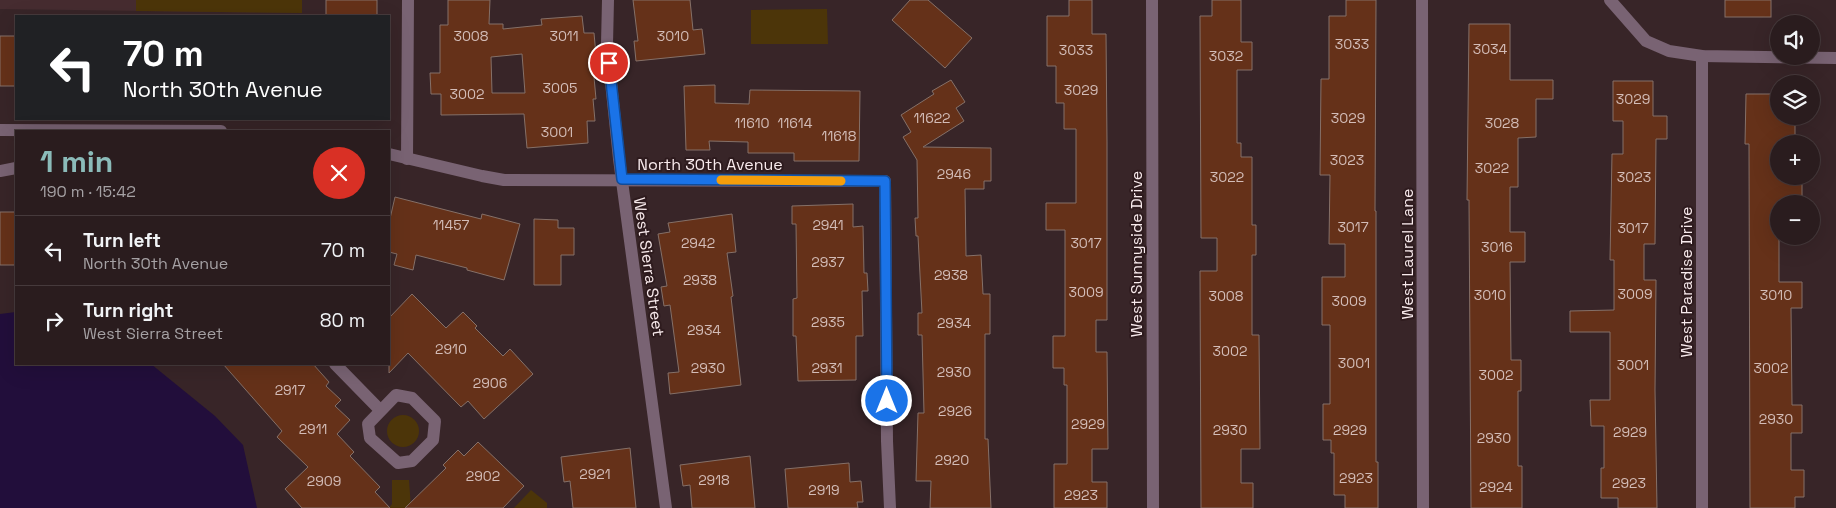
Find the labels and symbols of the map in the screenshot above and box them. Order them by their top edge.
house number: 3008 [453,27,489,45]
house number: 3011 [549,27,579,45]
house number: 3010 [657,27,689,45]
house number: 3033 [1335,35,1369,53]
house number: 3034 [1473,40,1508,58]
house number: 3033 [1059,41,1093,59]
pin [588,42,630,84]
house number: 3032 [1209,47,1243,65]
house number: 3005 [543,79,577,97]
house number: 3029 [1064,81,1098,99]
house number: 3002 [450,85,484,103]
house number: 3029 [1616,90,1650,108]
house number: 11622 [913,109,951,127]
house number: 3029 [1331,109,1365,127]
house number: 11610 [734,114,770,132]
house number: 11614 [778,114,813,132]
house number: 3028 [1485,114,1520,132]
house number: 3001 [541,123,573,141]
house number: 11618 [822,127,857,145]
house number: 3023 [1330,151,1364,169]
street label: North 30th Avenue [637,154,783,175]
house number: 3022 [1475,159,1509,177]
house number: 2946 [937,165,971,183]
house number: 3022 [1210,168,1244,186]
house number: 3023 [1617,168,1651,186]
street label: West Sunnyside Drive [1126,171,1147,337]
street label: West Laurel Lane [1397,189,1418,319]
street label: West Sierra Street [629,196,669,338]
street label: West Paradise Drive [1676,207,1697,357]
house number: 11457 [433,216,469,234]
house number: 2941 [812,216,844,234]
house number: 3017 [1337,218,1369,236]
house number: 3017 [1617,219,1649,237]
house number: 2942 [681,234,715,252]
house number: 3017 [1070,234,1102,252]
house number: 3016 [1481,238,1513,256]
house number: 2937 [811,253,845,271]
house number: 2938 [934,266,968,284]
house number: 2938 [683,271,717,289]
house number: 3009 [1069,283,1103,301]
house number: 3009 [1618,285,1652,303]
house number: 3010 [1474,286,1506,304]
house number: 3010 [1760,286,1792,304]
house number: 3008 [1208,287,1244,305]
house number: 3009 [1332,292,1366,310]
house number: 2935 [811,313,845,331]
house number: 2934 [937,314,971,332]
house number: 2934 [687,321,721,339]
house number: 2910 [435,340,467,358]
house number: 3002 [1213,342,1247,360]
house number: 3001 [1338,354,1370,372]
house number: 3001 [1617,356,1649,374]
house number: 2930 [691,359,725,377]
house number: 2931 [811,359,843,377]
house number: 3002 [1754,359,1788,377]
house number: 2930 [937,363,971,381]
house number: 3002 [1479,366,1513,384]
house number: 2906 [473,374,507,392]
position arrow [860,374,912,426]
house number: 2917 [275,381,305,399]
house number: 2926 [938,402,972,420]
house number: 2930 [1759,410,1793,428]
house number: 2929 [1071,415,1105,433]
house number: 2911 [299,420,327,438]
house number: 2930 [1213,421,1247,439]
house number: 2929 [1333,421,1367,439]
house number: 2929 [1613,423,1647,441]
house number: 2930 [1477,429,1511,447]
house number: 2920 [935,451,969,469]
house number: 2921 [579,465,611,483]
house number: 2902 [466,467,500,485]
house number: 2923 [1339,469,1373,487]
house number: 2918 [698,471,730,489]
house number: 2909 [307,472,341,490]
house number: 2923 [1612,474,1646,492]
house number: 2924 [1479,478,1513,496]
house number: 2919 [808,481,840,499]
house number: 2923 [1064,486,1098,504]

